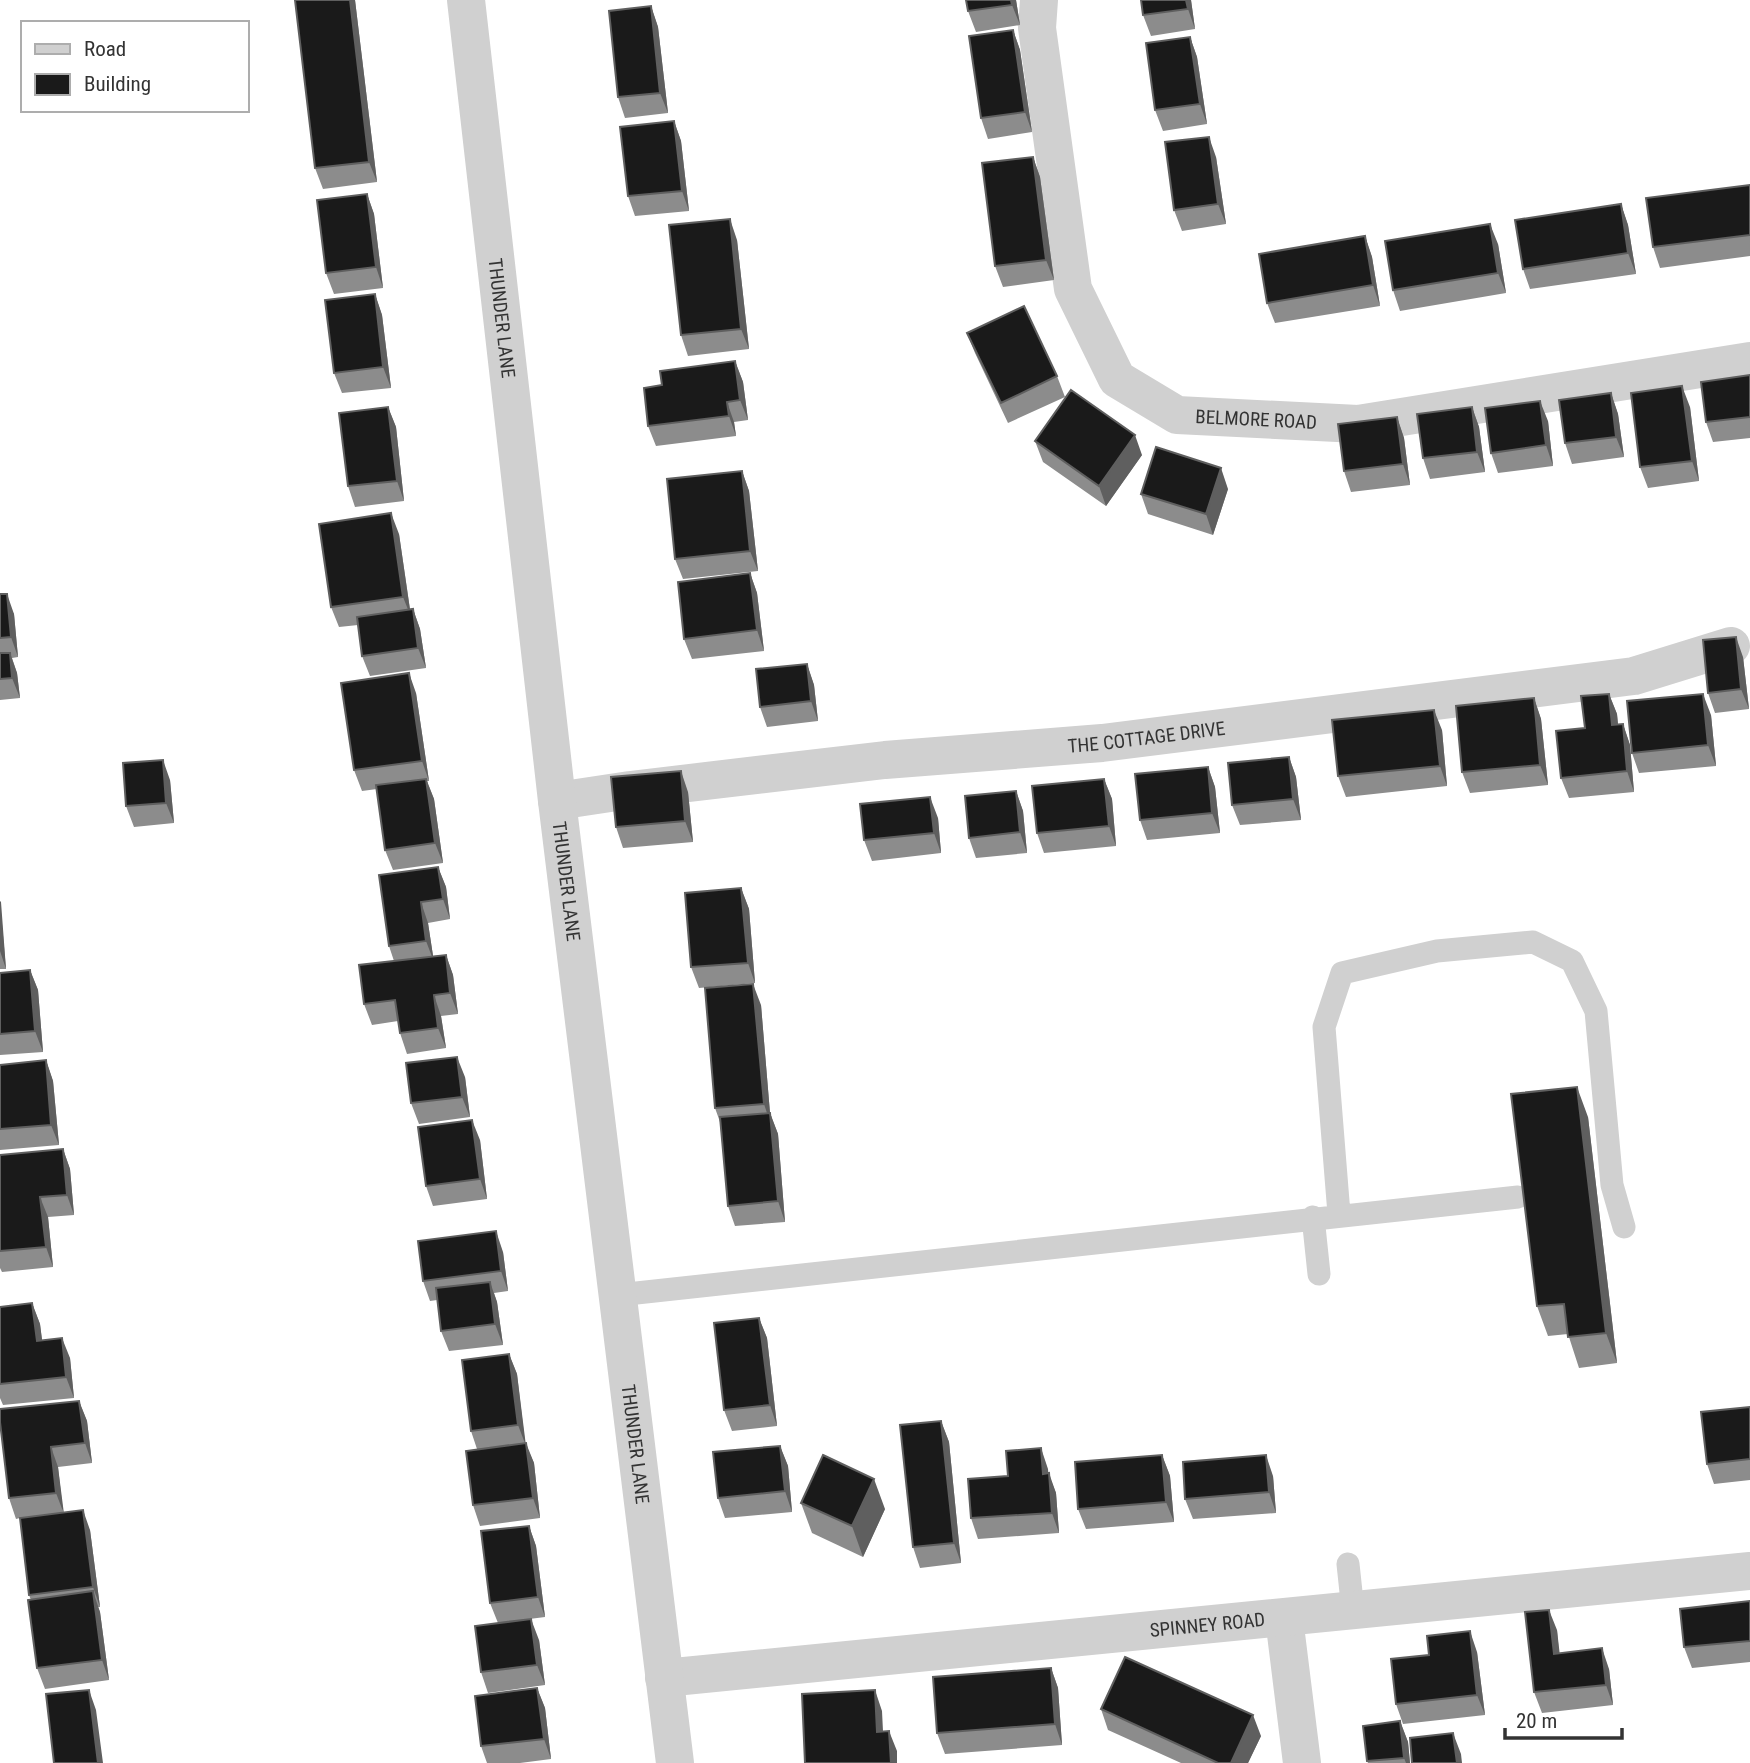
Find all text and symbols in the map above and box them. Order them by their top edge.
legend [21,21,248,112]
text: Road [84,37,126,61]
text: Building [84,72,151,96]
street label: THUNDER LANE [484,257,520,379]
street label: BELMORE ROAD [1195,404,1318,433]
street label: THE COTTAGE DRIVE [1067,716,1226,757]
street label: THUNDER LANE [548,820,586,942]
street label: THUNDER LANE [617,1383,655,1505]
street label: SPINNEY ROAD [1149,1607,1266,1642]
scale bar [1505,1696,1622,1740]
text: 20 m [1516,1709,1557,1733]

